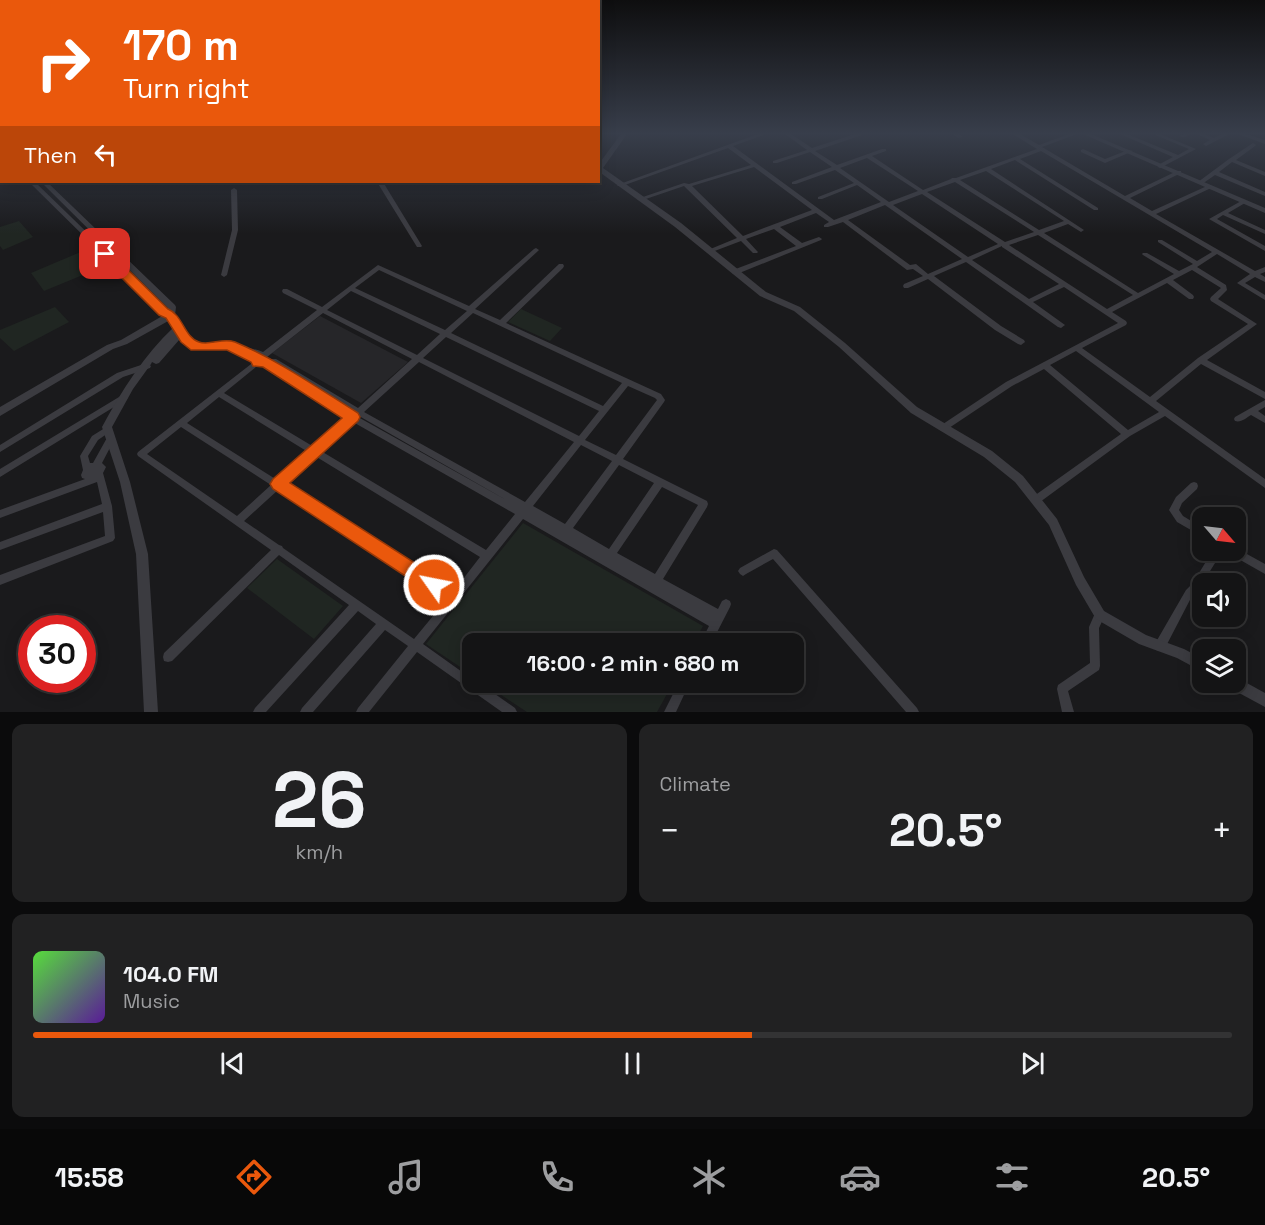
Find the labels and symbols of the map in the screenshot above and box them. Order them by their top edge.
pin [79,228,130,279]
north arrow [1192,507,1246,561]
position arrow [402,553,466,617]
speed limit sign: 30 [18,615,96,693]

